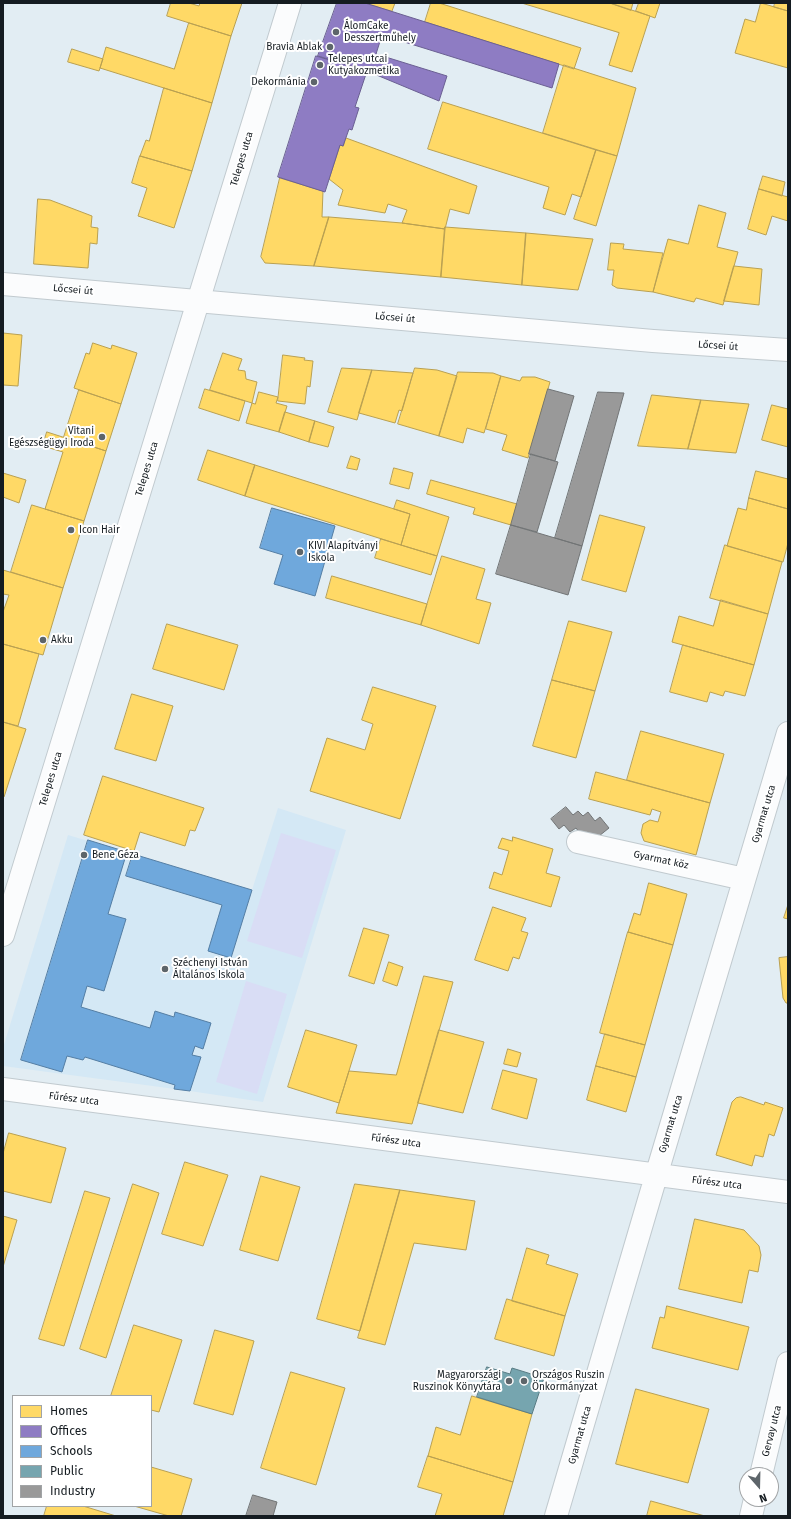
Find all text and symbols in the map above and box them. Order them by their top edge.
place label: ÁlomCake Desszertműhely [344,20,416,44]
marker: ÁlomCake Desszertműhely [331,27,341,37]
place label: Bravia Ablak [266,41,322,53]
marker: Bravia Ablak [325,42,335,52]
place label: Telepes utcai Kutyakozmetika [328,53,399,76]
marker: Telepes utcai Kutyakozmetika [315,60,325,70]
place label: Dekormánia [251,76,306,88]
marker: Dekormánia [309,77,319,87]
street label: Telepes utca [228,130,256,188]
street label: Lőcsei út [52,282,94,298]
street label: Lőcsei út [374,310,416,326]
street label: Lőcsei út [697,339,739,353]
place label: Vitani Egészségügyi Iroda [9,425,94,448]
marker: Vitani Egészségügyi Iroda [97,432,107,442]
street label: Telepes utca [133,440,161,498]
place label: Icon Hair [79,524,120,536]
marker: Icon Hair [66,525,76,535]
place label: KIVI Alapítványi Iskola [308,540,378,564]
marker: KIVI Alapítványi Iskola [295,547,305,557]
place label: Akku [51,634,73,646]
marker: Akku [38,635,48,645]
street label: Telepes utca [37,750,65,808]
street label: Gyarmat utca [749,784,779,844]
street label: Gyarmat köz [632,848,690,872]
place label: Bene Géza [92,849,139,861]
marker: Bene Géza [79,850,89,860]
place label: Széchenyi István Általános Iskola [173,957,248,980]
marker: Széchenyi István Általános Iskola [160,964,170,974]
street label: Fűrész utca [48,1090,100,1108]
street label: Gyarmat utca [656,1094,686,1154]
street label: Fűrész utca [370,1132,422,1150]
street label: Fűrész utca [691,1174,743,1192]
place label: Magyarországi Ruszinok Könyvtára [413,1369,501,1392]
place label: Országos Ruszin Önkormányzat [532,1369,605,1392]
marker: Magyarországi Ruszinok Könyvtára [504,1376,514,1386]
marker: Országos Ruszin Önkormányzat [519,1376,529,1386]
legend [12,1395,152,1507]
text: Homes [50,1404,88,1418]
street label: Gyarmat utca [566,1404,594,1466]
street label: Gervay utca [760,1404,784,1458]
text: Offices [50,1424,87,1438]
text: Schools [50,1444,92,1458]
text: Public [50,1464,83,1478]
north arrow [739,1467,779,1507]
text: Industry [50,1484,95,1498]
text: N [757,1490,769,1505]

